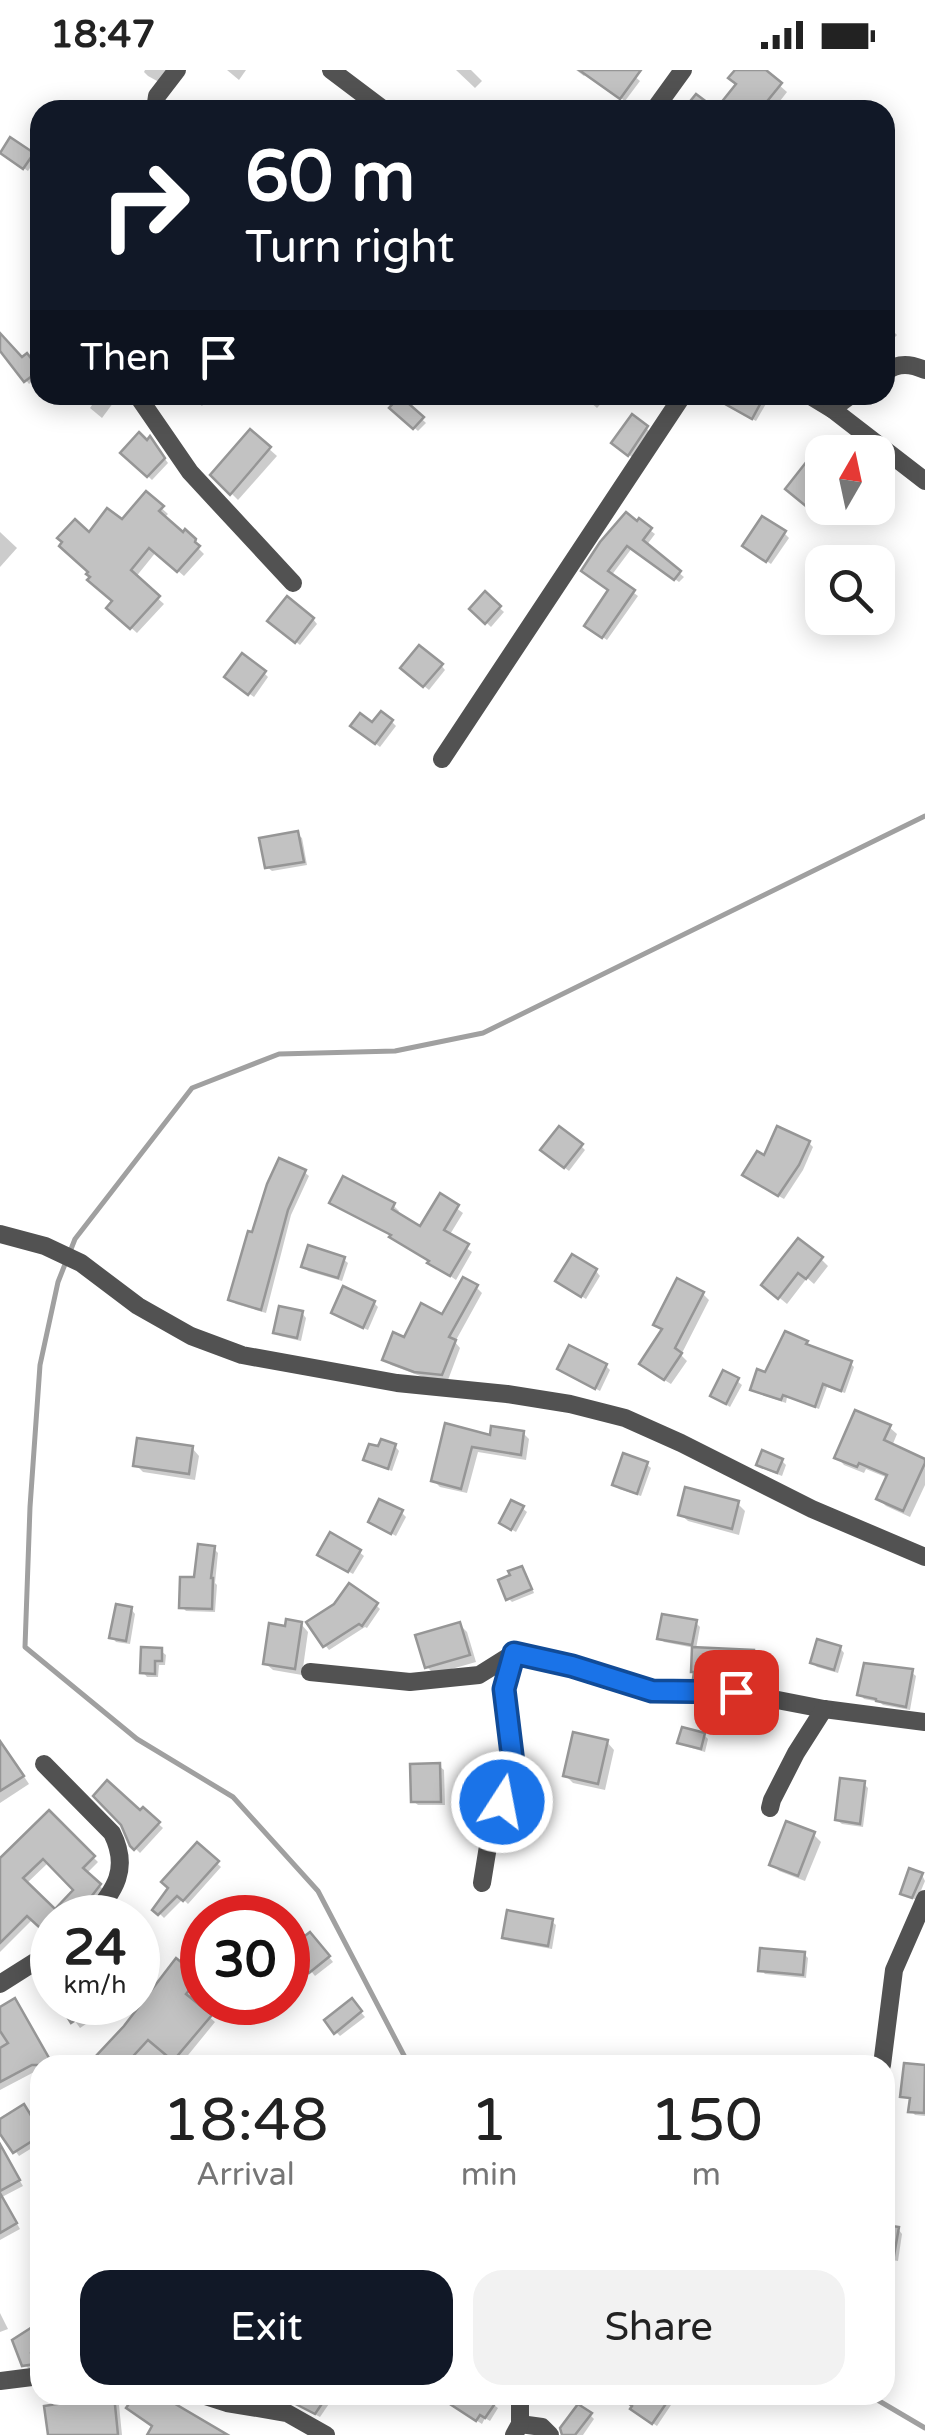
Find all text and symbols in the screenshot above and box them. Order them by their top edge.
text: 18:47 [50,12,155,58]
text: 60 m [245,136,415,220]
icon: right [80,140,210,270]
text: Turn right [245,221,454,275]
icon: arrive [191,330,246,385]
text: Then [80,335,171,381]
north arrow [805,435,895,525]
map controls [805,435,895,635]
button: search [805,545,895,635]
pin [694,1650,779,1735]
icon: arrive [709,1665,764,1720]
position arrow [450,1750,554,1854]
speed limit sign: 30 [180,1895,310,2025]
text: 24 [64,1918,126,1978]
text: km/h [64,1970,126,2000]
text: 18:48 [162,2085,329,2157]
text: 1 [470,2085,508,2157]
text: 150 [650,2085,763,2157]
text: Arrival [196,2156,295,2194]
text: min [461,2156,518,2194]
text: m [692,2156,721,2194]
button: Exit [80,2270,453,2385]
button: Share [473,2270,845,2385]

